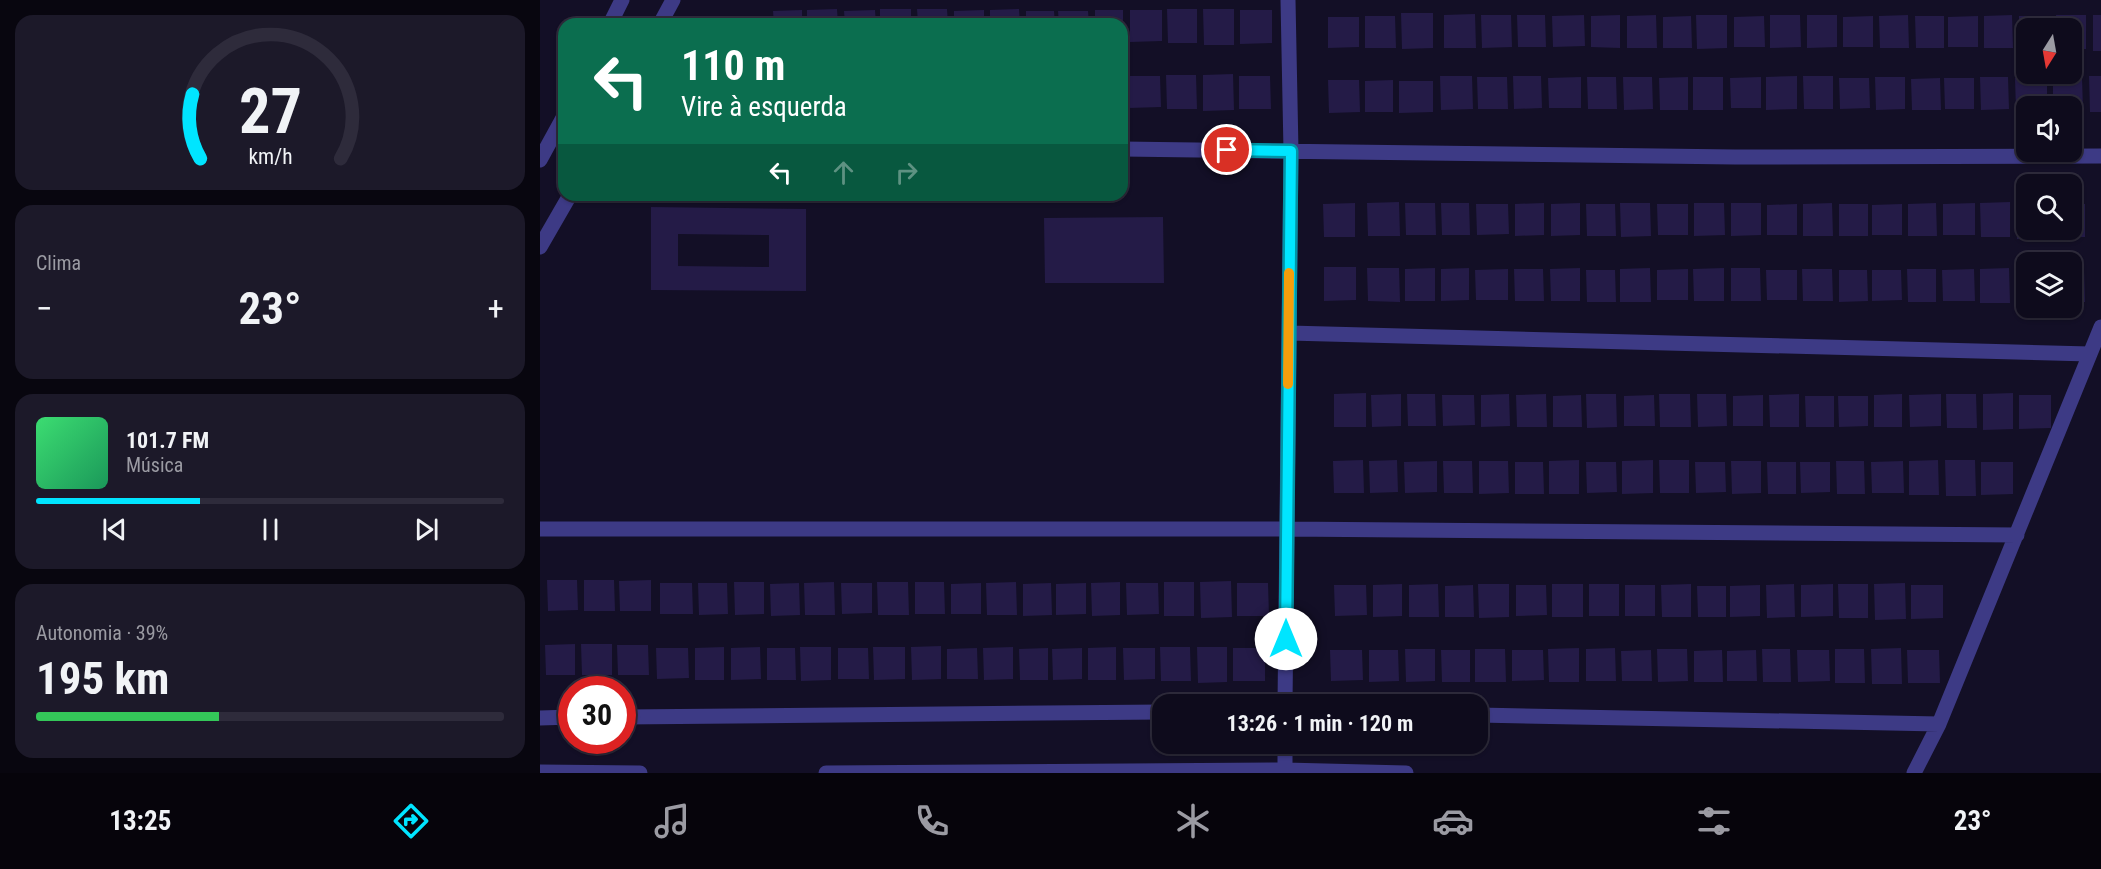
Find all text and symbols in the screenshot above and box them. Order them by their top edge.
north arrow [2016,18,2082,84]
map controls [2016,18,2082,318]
text: 110 m [681,41,786,90]
icon: left [582,42,660,120]
text: 27 [238,75,302,148]
text: Vire à esquerda [681,91,847,123]
button: sound [2016,96,2082,162]
pin [1201,124,1252,175]
icon: arrive [1210,133,1243,166]
text: km/h [248,145,292,170]
icon: left [764,156,797,189]
icon: ahead [827,156,860,189]
icon: right [890,156,923,189]
button: search [2016,174,2082,240]
text: Clima [36,251,81,275]
button: layers [2016,252,2082,318]
text: 23° [239,282,302,335]
text: − [36,289,53,328]
text: + [488,289,504,328]
text: 101.7 FM [126,428,209,453]
text: Música [126,453,183,477]
icon: previous [98,513,131,546]
icon: pause [254,513,287,546]
icon: next [410,513,443,546]
position arrow [1254,607,1318,671]
text: Autonomia · 39% [36,621,168,645]
text: 195 km [36,652,169,705]
speed limit sign: 30 [558,676,636,754]
text: 13:26 · 1 min · 120 m [1227,711,1413,736]
icon: directions [390,800,432,842]
icon: music [651,800,693,842]
icon: phone [911,800,953,842]
icon: climate [1172,800,1214,842]
icon: car [1432,800,1474,842]
icon: filters [1693,800,1735,842]
text: 13:25 [109,805,171,837]
text: 23° [1954,805,1992,837]

